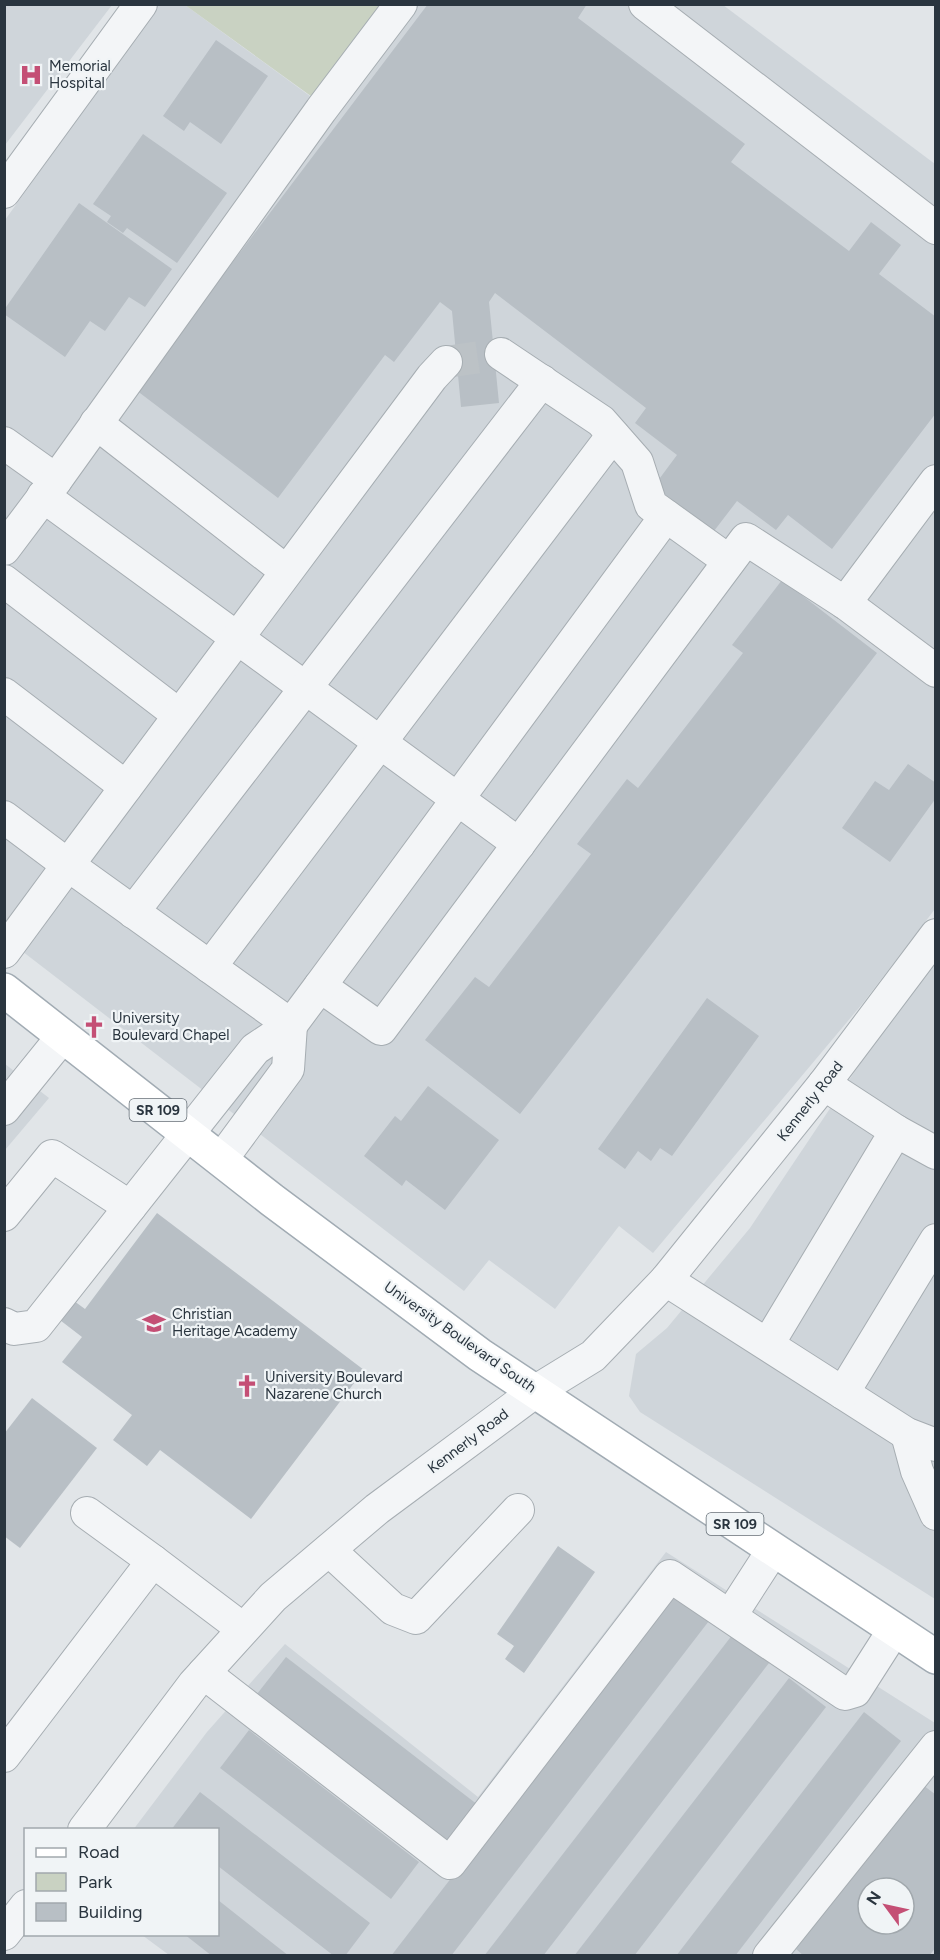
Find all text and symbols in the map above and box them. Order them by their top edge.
place label: Memorial Hospital [49,57,111,92]
hospital icon: Memorial Hospital [18,62,44,88]
place label: University Boulevard Chapel [112,1009,230,1044]
church icon: University Boulevard Chapel [81,1014,107,1040]
street label: Kennerly Road [773,1057,847,1145]
road number: SR 109 [130,1099,186,1121]
street label: University Boulevard South [380,1277,540,1397]
place label: Christian Heritage Academy [172,1305,297,1340]
school or university icon: Christian Heritage Academy [141,1310,167,1336]
place label: University Boulevard Nazarene Church [265,1368,403,1403]
church icon: University Boulevard Nazarene Church [234,1373,260,1399]
street label: Kennerly Road [424,1405,512,1477]
road number: SR 109 [706,1513,764,1535]
legend [24,1828,219,1936]
text: Road [78,1841,119,1863]
text: Park [78,1871,113,1893]
north arrow [856,1876,916,1936]
text: N [863,1888,885,1908]
text: Building [78,1901,143,1923]

